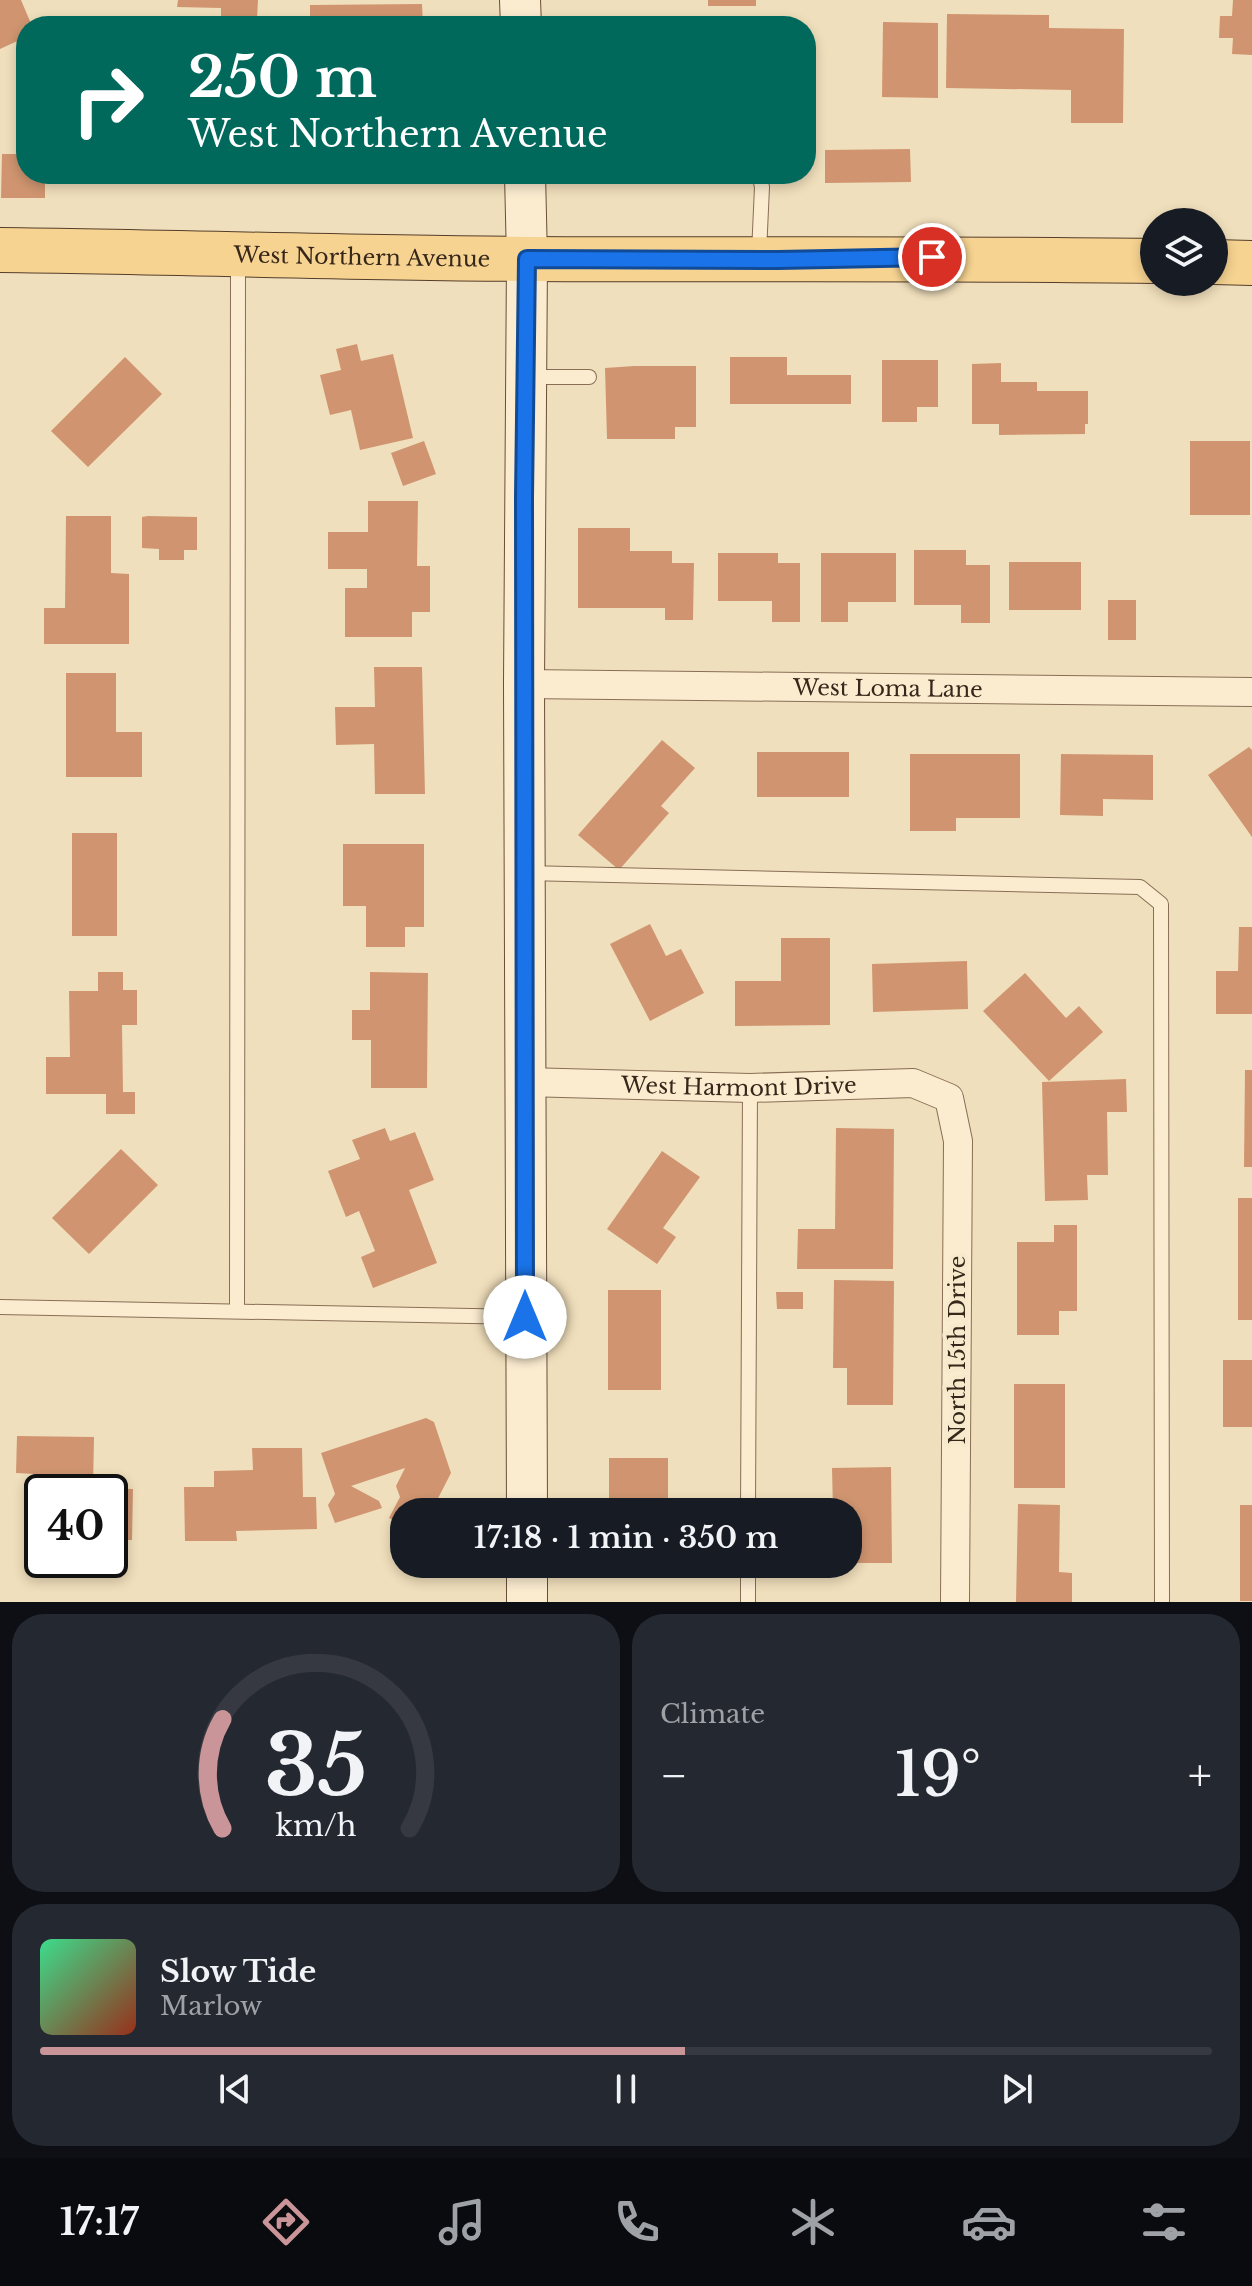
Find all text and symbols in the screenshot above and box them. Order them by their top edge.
text: 250 m [188,43,377,112]
icon: right [56,48,160,152]
text: West Northern Avenue [188,112,608,157]
map controls [1140,208,1228,296]
button: layers [1140,208,1228,296]
pin [898,223,966,291]
icon: arrive [910,235,954,279]
street label: West Northern Avenue [232,241,490,272]
street label: West Loma Lane [792,673,983,703]
street label: West Harmont Drive [620,1071,857,1102]
street label: North 15th Drive [944,1256,971,1444]
position arrow [483,1275,567,1359]
speed limit sign: 40 [24,1474,128,1578]
text: 17:18 · 1 min · 350 m [474,1519,778,1556]
text: Climate [660,1698,765,1730]
text: 35 [265,1714,367,1817]
text: 19° [895,1738,981,1812]
text: − [660,1748,688,1803]
text: + [1188,1748,1212,1803]
text: km/h [275,1808,357,1844]
text: Slow Tide [160,1953,316,1990]
text: Marlow [160,1990,262,2022]
icon: previous [213,2067,257,2111]
icon: pause [604,2067,648,2111]
icon: next [995,2067,1039,2111]
icon: directions [258,2194,314,2250]
icon: music [434,2194,490,2250]
icon: phone [609,2194,665,2250]
icon: climate [785,2194,841,2250]
icon: car [961,2194,1017,2250]
icon: filters [1136,2194,1192,2250]
text: 17:17 [60,2200,139,2245]

